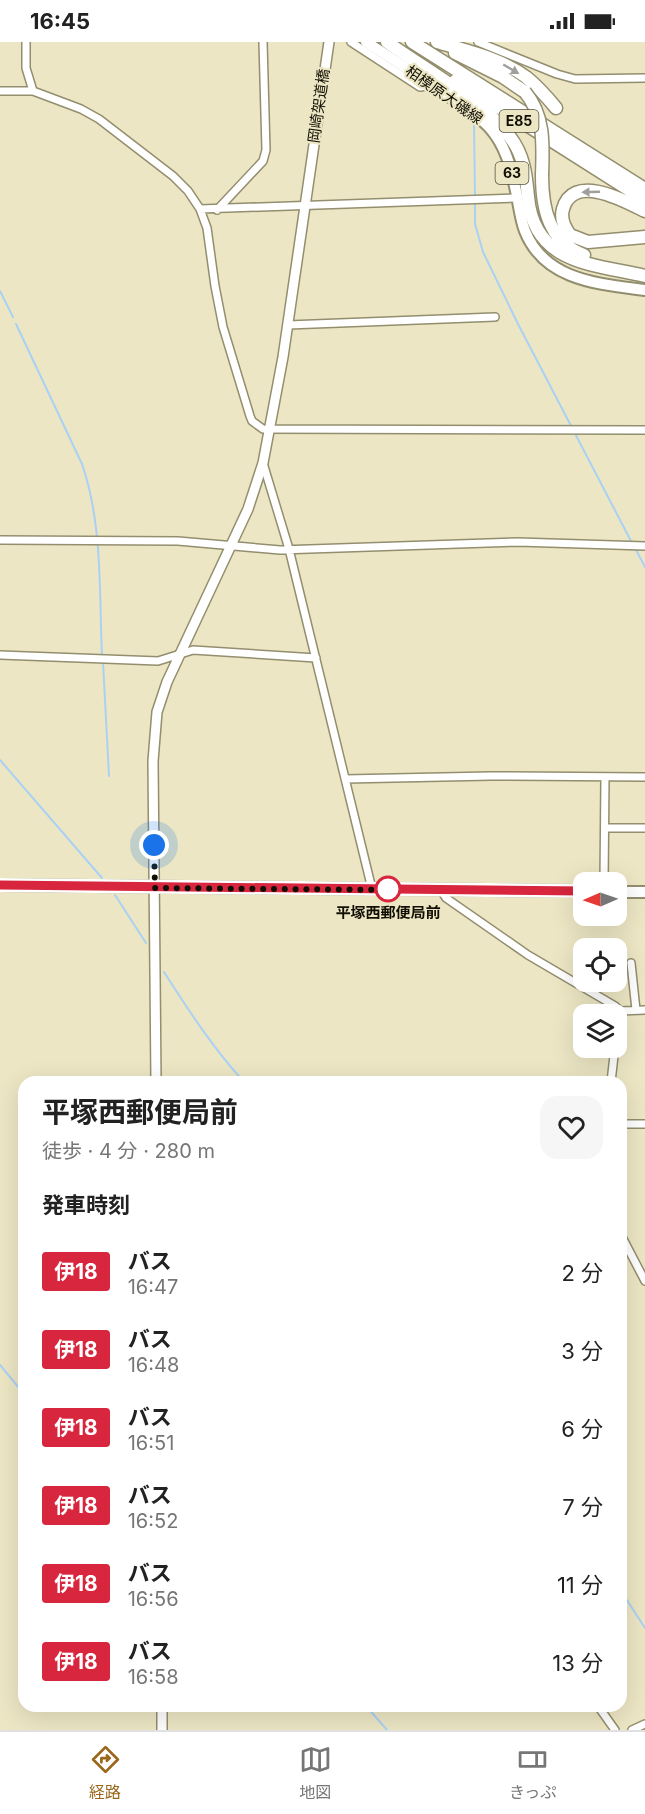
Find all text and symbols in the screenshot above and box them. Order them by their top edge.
text: 16:45 [30,8,90,34]
street label: 相模原大磯線 [402,61,487,128]
one-way arrow [503,64,520,74]
street label: 岡崎架道橋 [304,67,333,144]
road number: E85 [500,110,538,132]
road number: 63 [496,162,528,184]
one-way arrow [581,188,600,197]
your location [139,830,169,860]
north arrow [573,872,627,926]
map controls [573,872,627,1058]
marker: 平塚西郵便局前 [375,876,401,902]
place label: 平塚西郵便局前 [335,903,441,922]
button: locate [573,938,627,992]
button: layers [573,1004,627,1058]
text: 平塚西郵便局前 [42,1095,238,1129]
button: heart [540,1096,603,1159]
text: 徒歩 · 4 分 · 280 m [42,1139,215,1163]
text: 発車時刻 [42,1192,130,1218]
text: バス [128,1248,172,1274]
text: 伊18 [54,1259,98,1284]
text: 2 分 [561,1260,603,1286]
text: 16:47 [128,1275,178,1299]
text: バス [128,1326,172,1352]
text: 伊18 [54,1337,98,1362]
text: 3 分 [561,1338,603,1364]
text: 16:48 [128,1353,179,1377]
text: バス [128,1404,172,1430]
text: 伊18 [54,1415,98,1440]
text: 6 分 [561,1416,603,1442]
text: 16:51 [128,1431,174,1455]
text: バス [128,1482,172,1508]
text: 伊18 [54,1493,98,1518]
text: 7 分 [562,1494,603,1520]
text: 16:52 [128,1509,178,1533]
text: バス [128,1560,172,1586]
text: 伊18 [54,1571,98,1596]
text: 11 分 [557,1572,603,1598]
text: 16:56 [128,1587,179,1611]
text: バス [128,1638,172,1664]
text: 伊18 [54,1649,98,1674]
text: 13 分 [552,1650,603,1676]
text: 16:58 [128,1665,179,1689]
tab: 経路 [89,1743,122,1803]
tab: 地図 [299,1743,332,1803]
tab: きっぷ [509,1743,556,1803]

